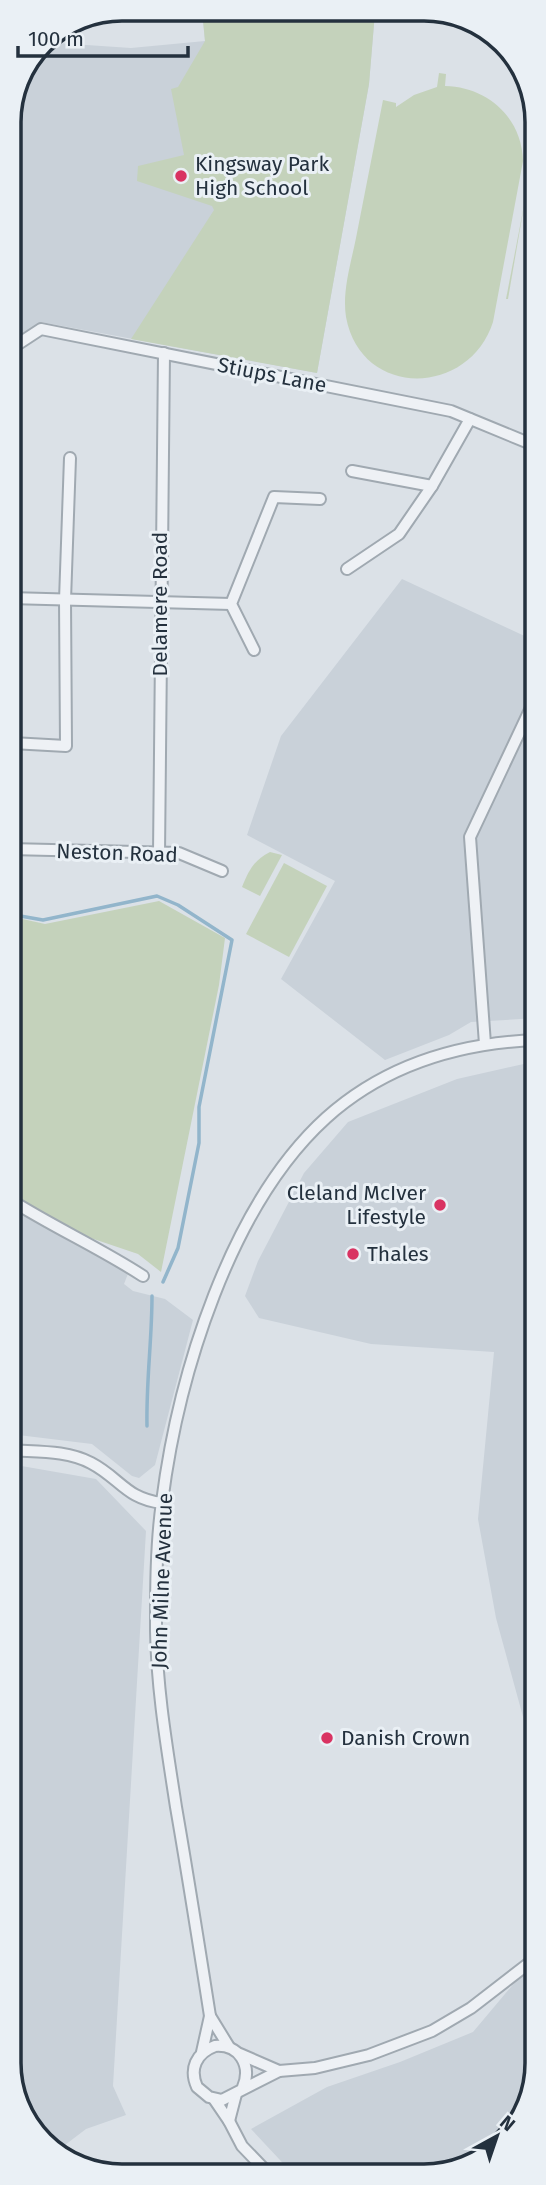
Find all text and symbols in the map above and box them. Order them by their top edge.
scale bar [18,14,187,58]
text: 100 m [28,26,84,52]
place label: Kingsway Park High School [195,151,329,201]
marker: Kingsway Park High School [173,168,189,184]
street label: Stiups Lane [215,352,329,398]
street label: Delamere Road [147,532,173,676]
street label: Neston Road [56,838,178,868]
place label: Cleland McIver Lifestyle [287,1180,426,1230]
marker: Cleland McIver Lifestyle [432,1197,448,1213]
place label: Thales [367,1241,429,1267]
marker: Thales [345,1246,361,1262]
street label: John Milne Avenue [146,1492,178,1670]
place label: Danish Crown [341,1725,470,1751]
marker: Danish Crown [319,1730,335,1746]
north arrow [462,2101,532,2171]
text: N [495,2110,520,2136]

